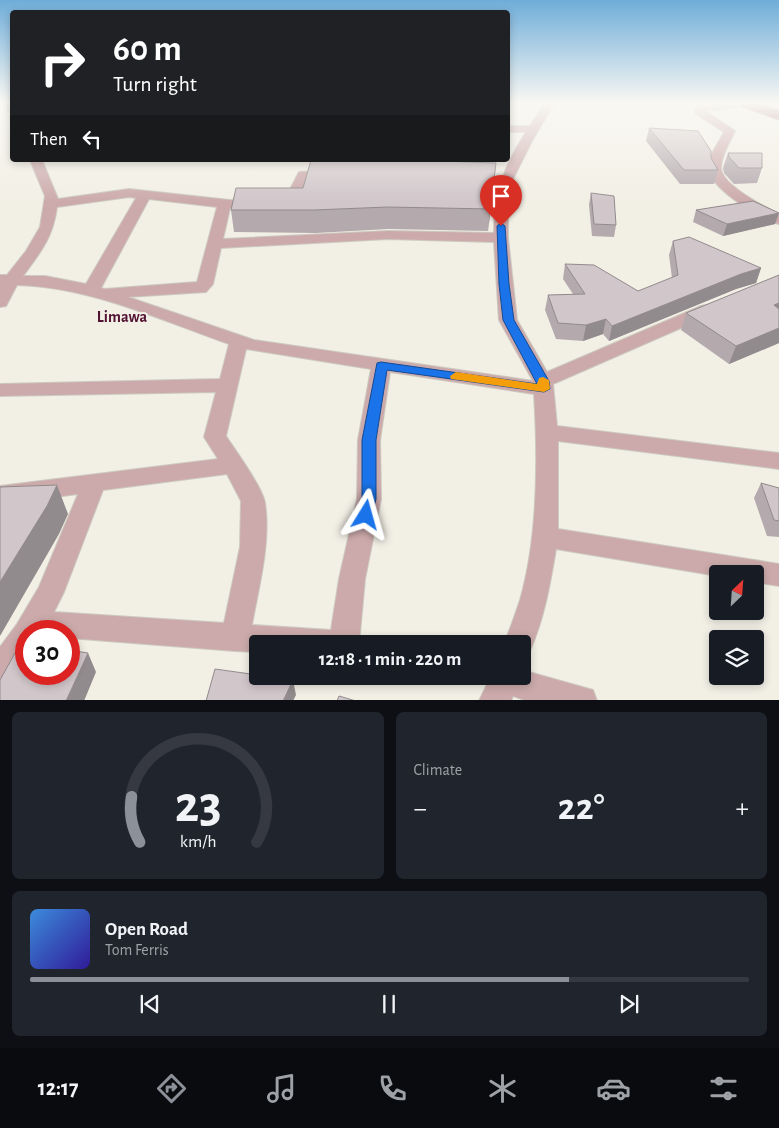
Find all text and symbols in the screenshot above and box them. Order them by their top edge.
icon: right [30,30,95,95]
text: 60 m [113,32,182,67]
text: Turn right [113,73,197,95]
icon: left [78,125,106,153]
text: Then [30,130,68,149]
pin [480,175,522,226]
icon: arrive [487,182,515,210]
district label: Limawa [97,309,147,325]
position arrow [339,488,391,540]
north arrow [709,565,764,620]
map controls [709,565,764,685]
speed limit sign: 30 [15,620,80,685]
button: layers [709,630,764,685]
text: 12:18 · 1 min · 220 m [319,650,461,669]
text: Climate [414,762,462,778]
text: 23 [174,779,221,831]
text: 22° [558,789,605,827]
text: − [414,795,427,823]
text: + [736,795,749,823]
text: km/h [179,833,216,851]
text: Open Road [105,920,188,939]
text: Tom Ferris [105,942,169,958]
icon: previous [136,990,164,1018]
icon: pause [375,990,403,1018]
icon: next [615,990,643,1018]
icon: directions [154,1071,189,1106]
icon: music [264,1071,299,1106]
icon: phone [375,1071,410,1106]
icon: climate [485,1071,520,1106]
icon: car [596,1071,631,1106]
icon: filters [706,1071,741,1106]
text: 12:17 [38,1077,78,1099]

